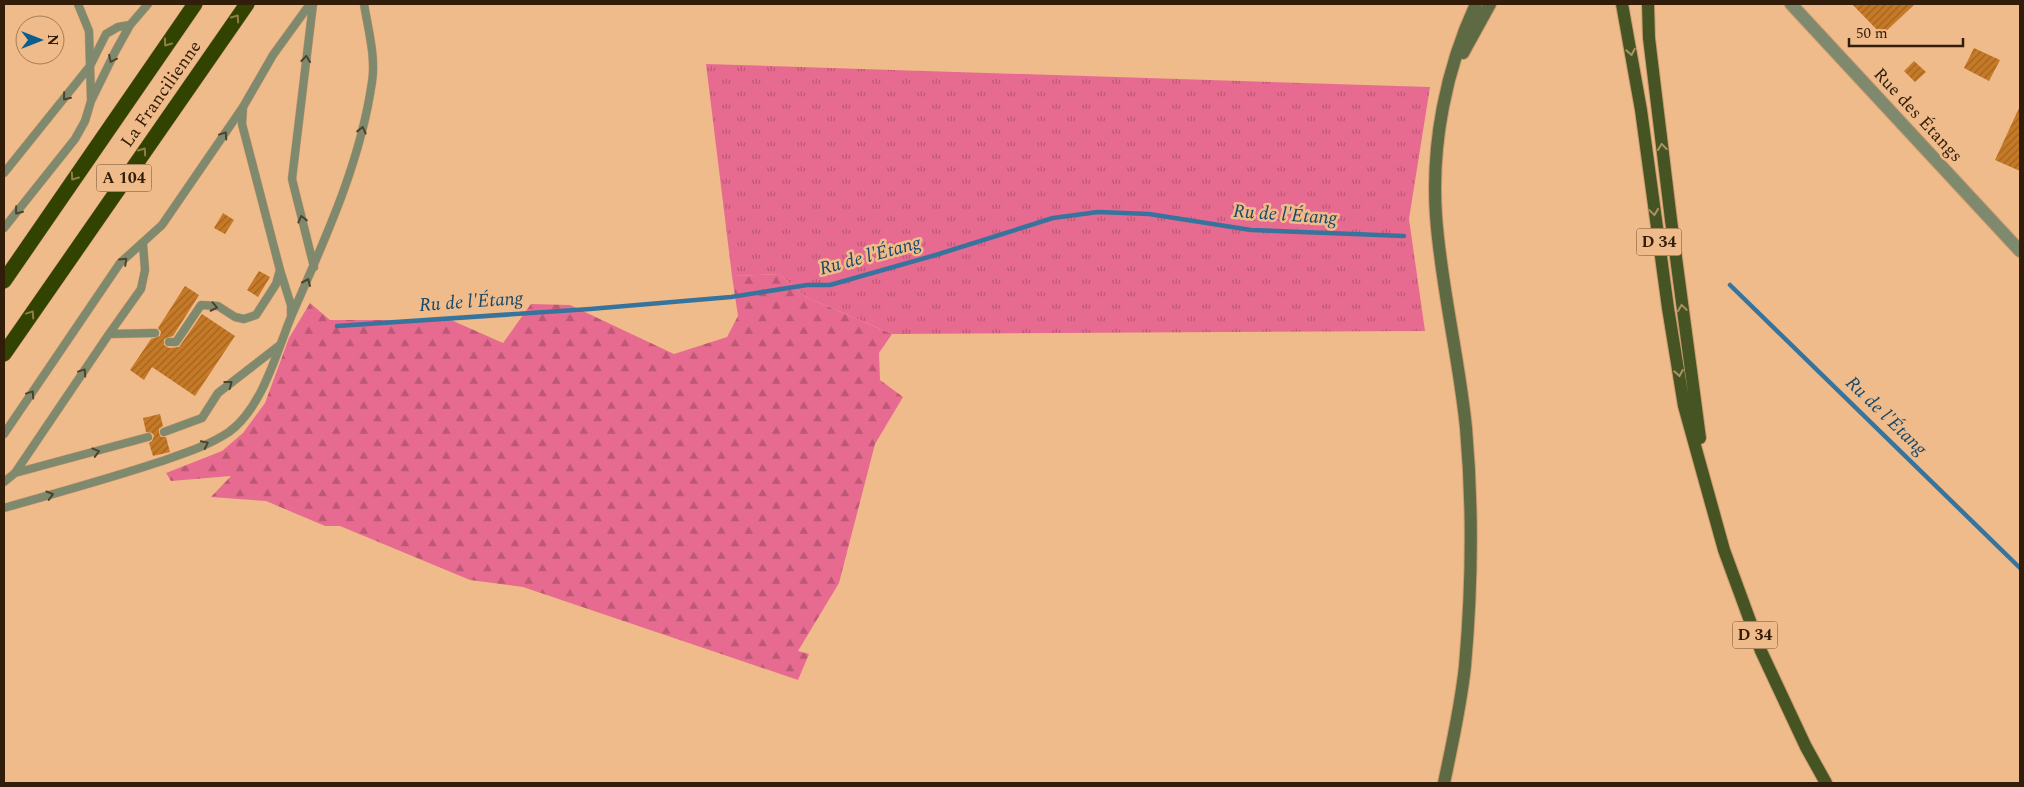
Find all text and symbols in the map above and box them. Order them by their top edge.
one-way arrow [230,14,239,24]
north arrow [15,15,65,65]
scale bar [1849,15,1963,47]
text: 50 m [1856,22,1888,45]
text: N [42,34,63,46]
street label: La Francilienne [114,35,208,153]
one-way arrow [164,38,173,47]
one-way arrow [1625,47,1635,56]
one-way arrow [108,54,118,63]
one-way arrow [300,55,311,63]
street label: Rue des Étangs [1867,62,1969,168]
one-way arrow [62,91,71,100]
one-way arrow [356,125,367,134]
one-way arrow [218,131,227,140]
one-way arrow [1657,143,1668,151]
one-way arrow [137,147,146,157]
road number: A 104 [96,164,152,192]
one-way arrow [71,171,80,181]
water label: Ru de l'Étang [1232,197,1338,233]
one-way arrow [14,205,23,214]
one-way arrow [1649,208,1659,217]
one-way arrow [297,215,308,224]
water label: Ru de l'Étang [816,228,925,283]
road number: D 34 [1636,228,1682,256]
one-way arrow [118,258,127,267]
one-way arrow [301,278,312,287]
water label: Ru de l'Étang [418,284,524,320]
one-way arrow [210,301,219,312]
one-way arrow [1677,304,1688,312]
one-way arrow [25,310,34,320]
one-way arrow [77,368,86,378]
one-way arrow [1673,369,1683,377]
water label: Ru de l'Étang [1839,369,1934,463]
one-way arrow [223,382,232,390]
one-way arrow [25,390,34,400]
one-way arrow [199,440,208,450]
one-way arrow [91,447,100,458]
one-way arrow [46,490,54,500]
road number: D 34 [1732,622,1778,648]

